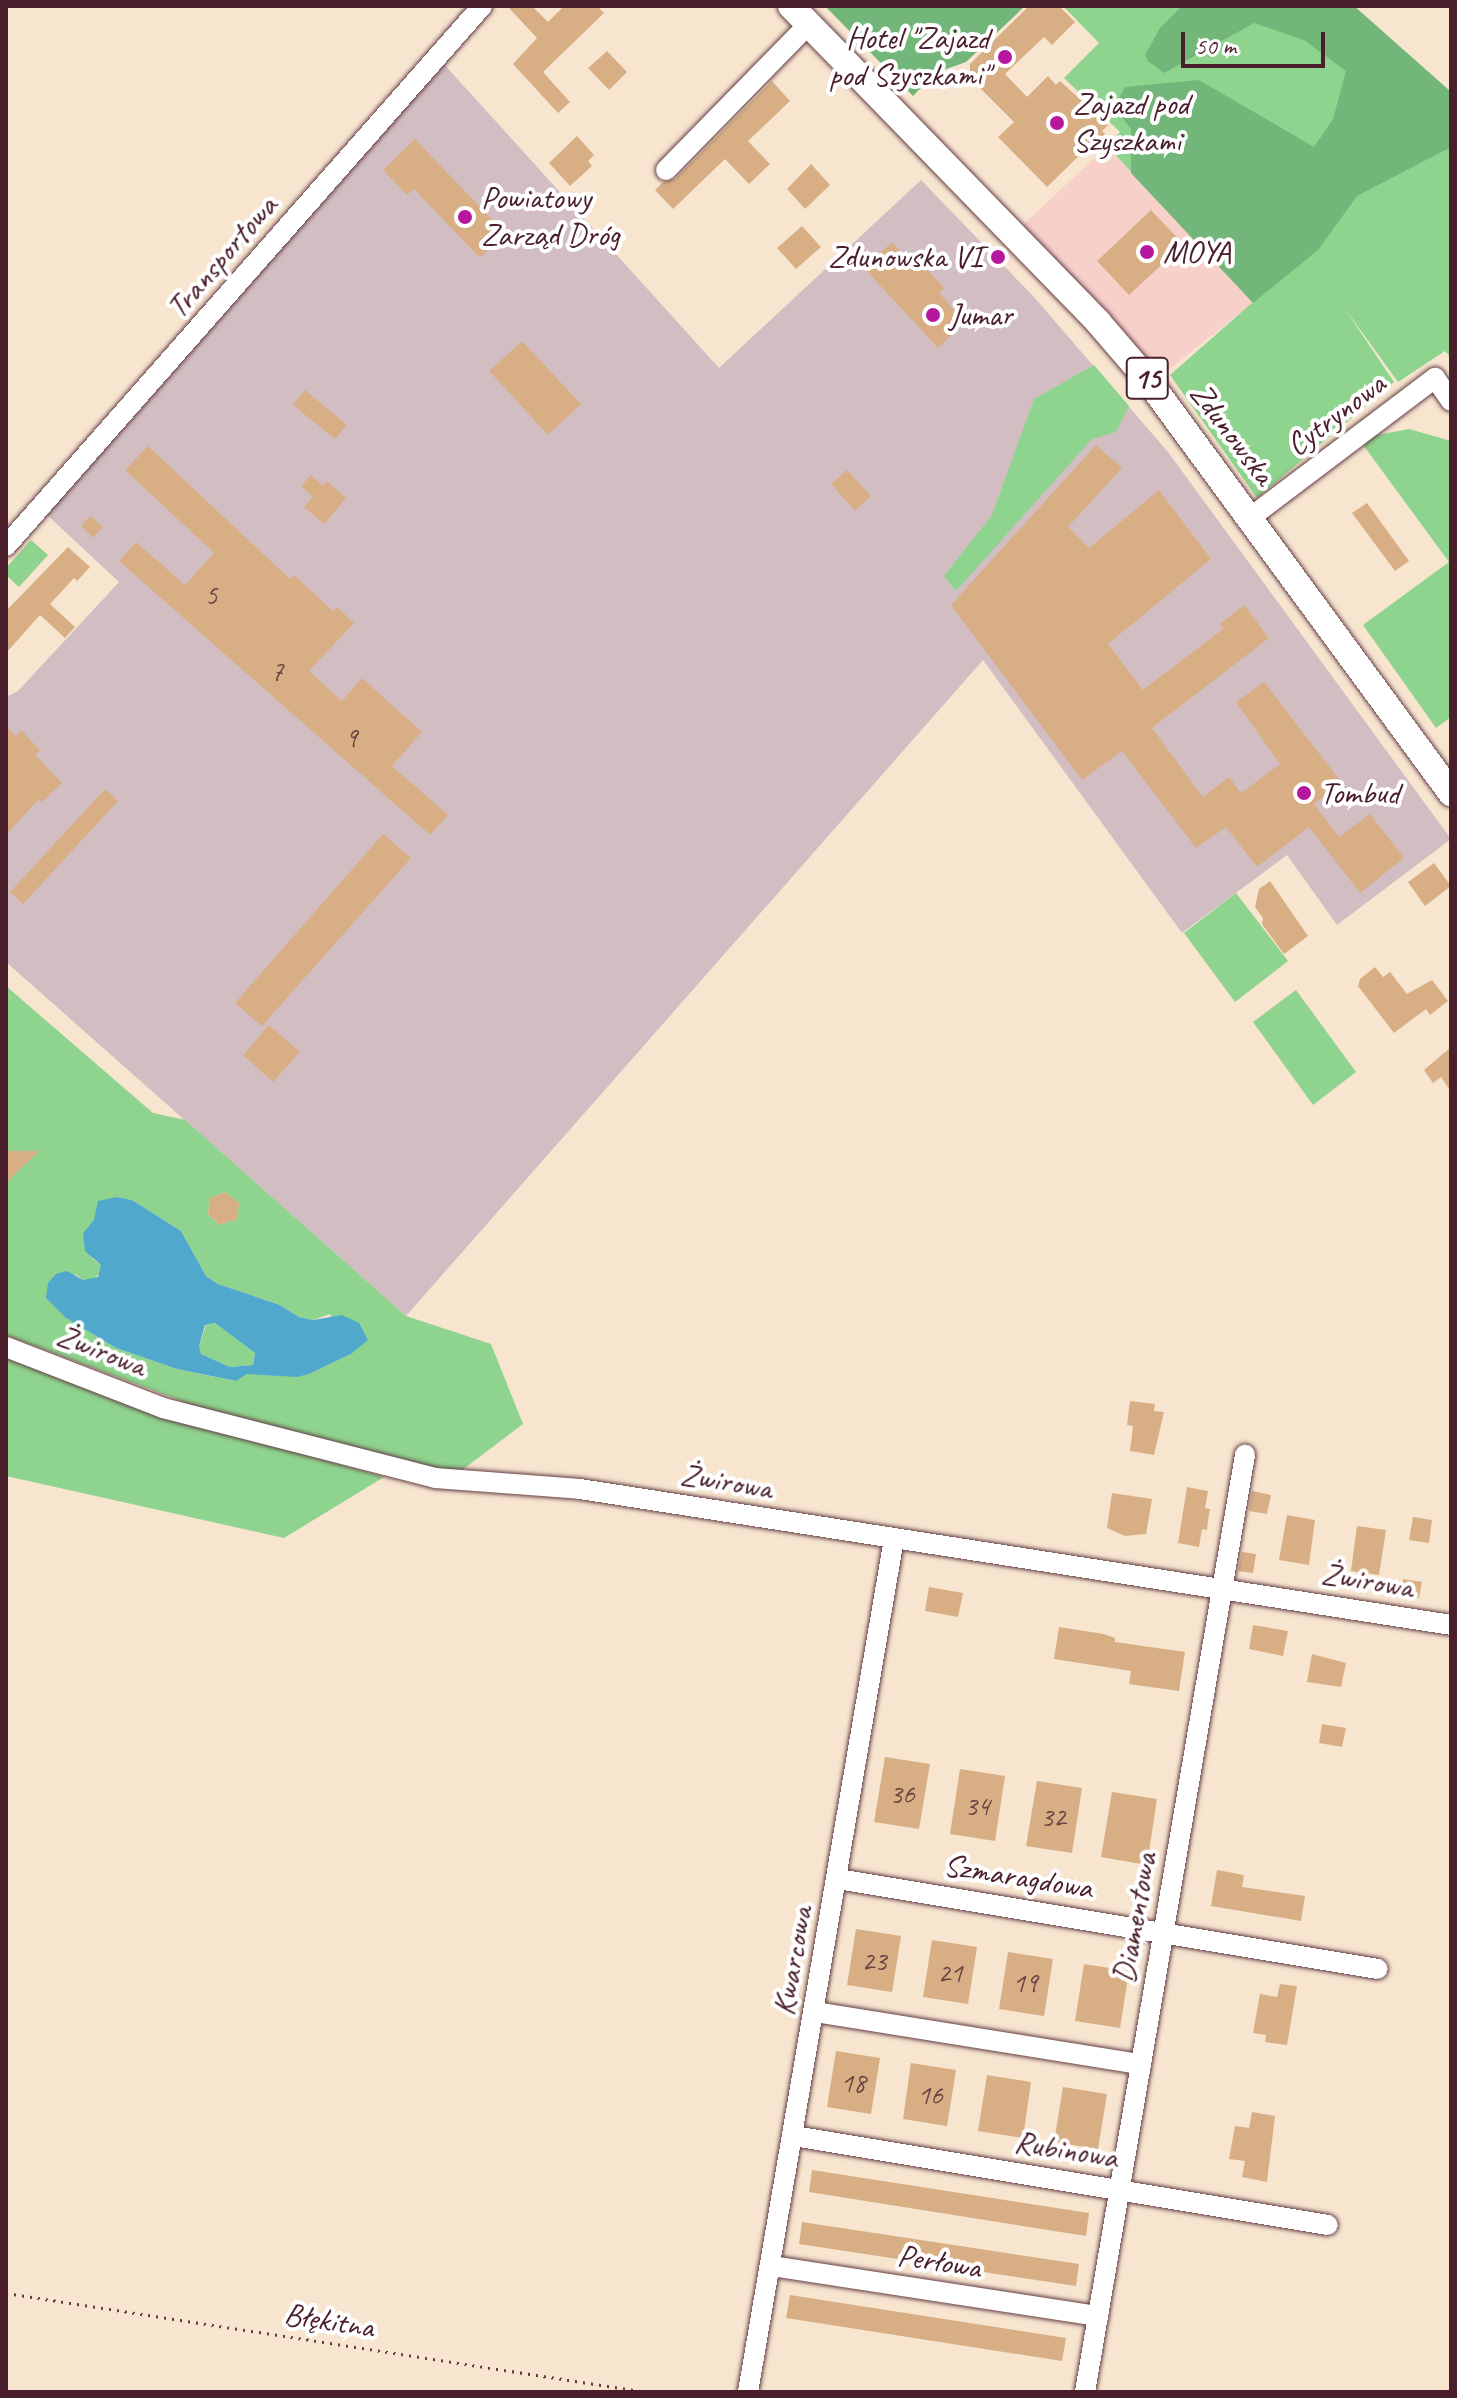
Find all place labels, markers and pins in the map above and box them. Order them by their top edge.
place label: Hotel "Zajazd pod Szyszkami" [830,20,989,95]
marker: Hotel "Zajazd pod Szyszkami" [996,48,1014,66]
place label: Zajazd pod Szyszkami [1073,86,1189,161]
marker: Zajazd pod Szyszkami [1048,114,1066,132]
place label: Powiatowy Zarząd Dróg [481,180,620,255]
marker: Powiatowy Zarząd Dróg [456,208,474,226]
place label: MOYA [1163,233,1231,271]
place label: Zdunowska VI [828,238,982,276]
marker: MOYA [1138,243,1156,261]
marker: Zdunowska VI [989,248,1007,266]
place label: Jumar [949,296,1012,334]
marker: Jumar [924,306,942,324]
place label: Tombud [1320,774,1399,812]
marker: Tombud [1295,784,1313,802]

